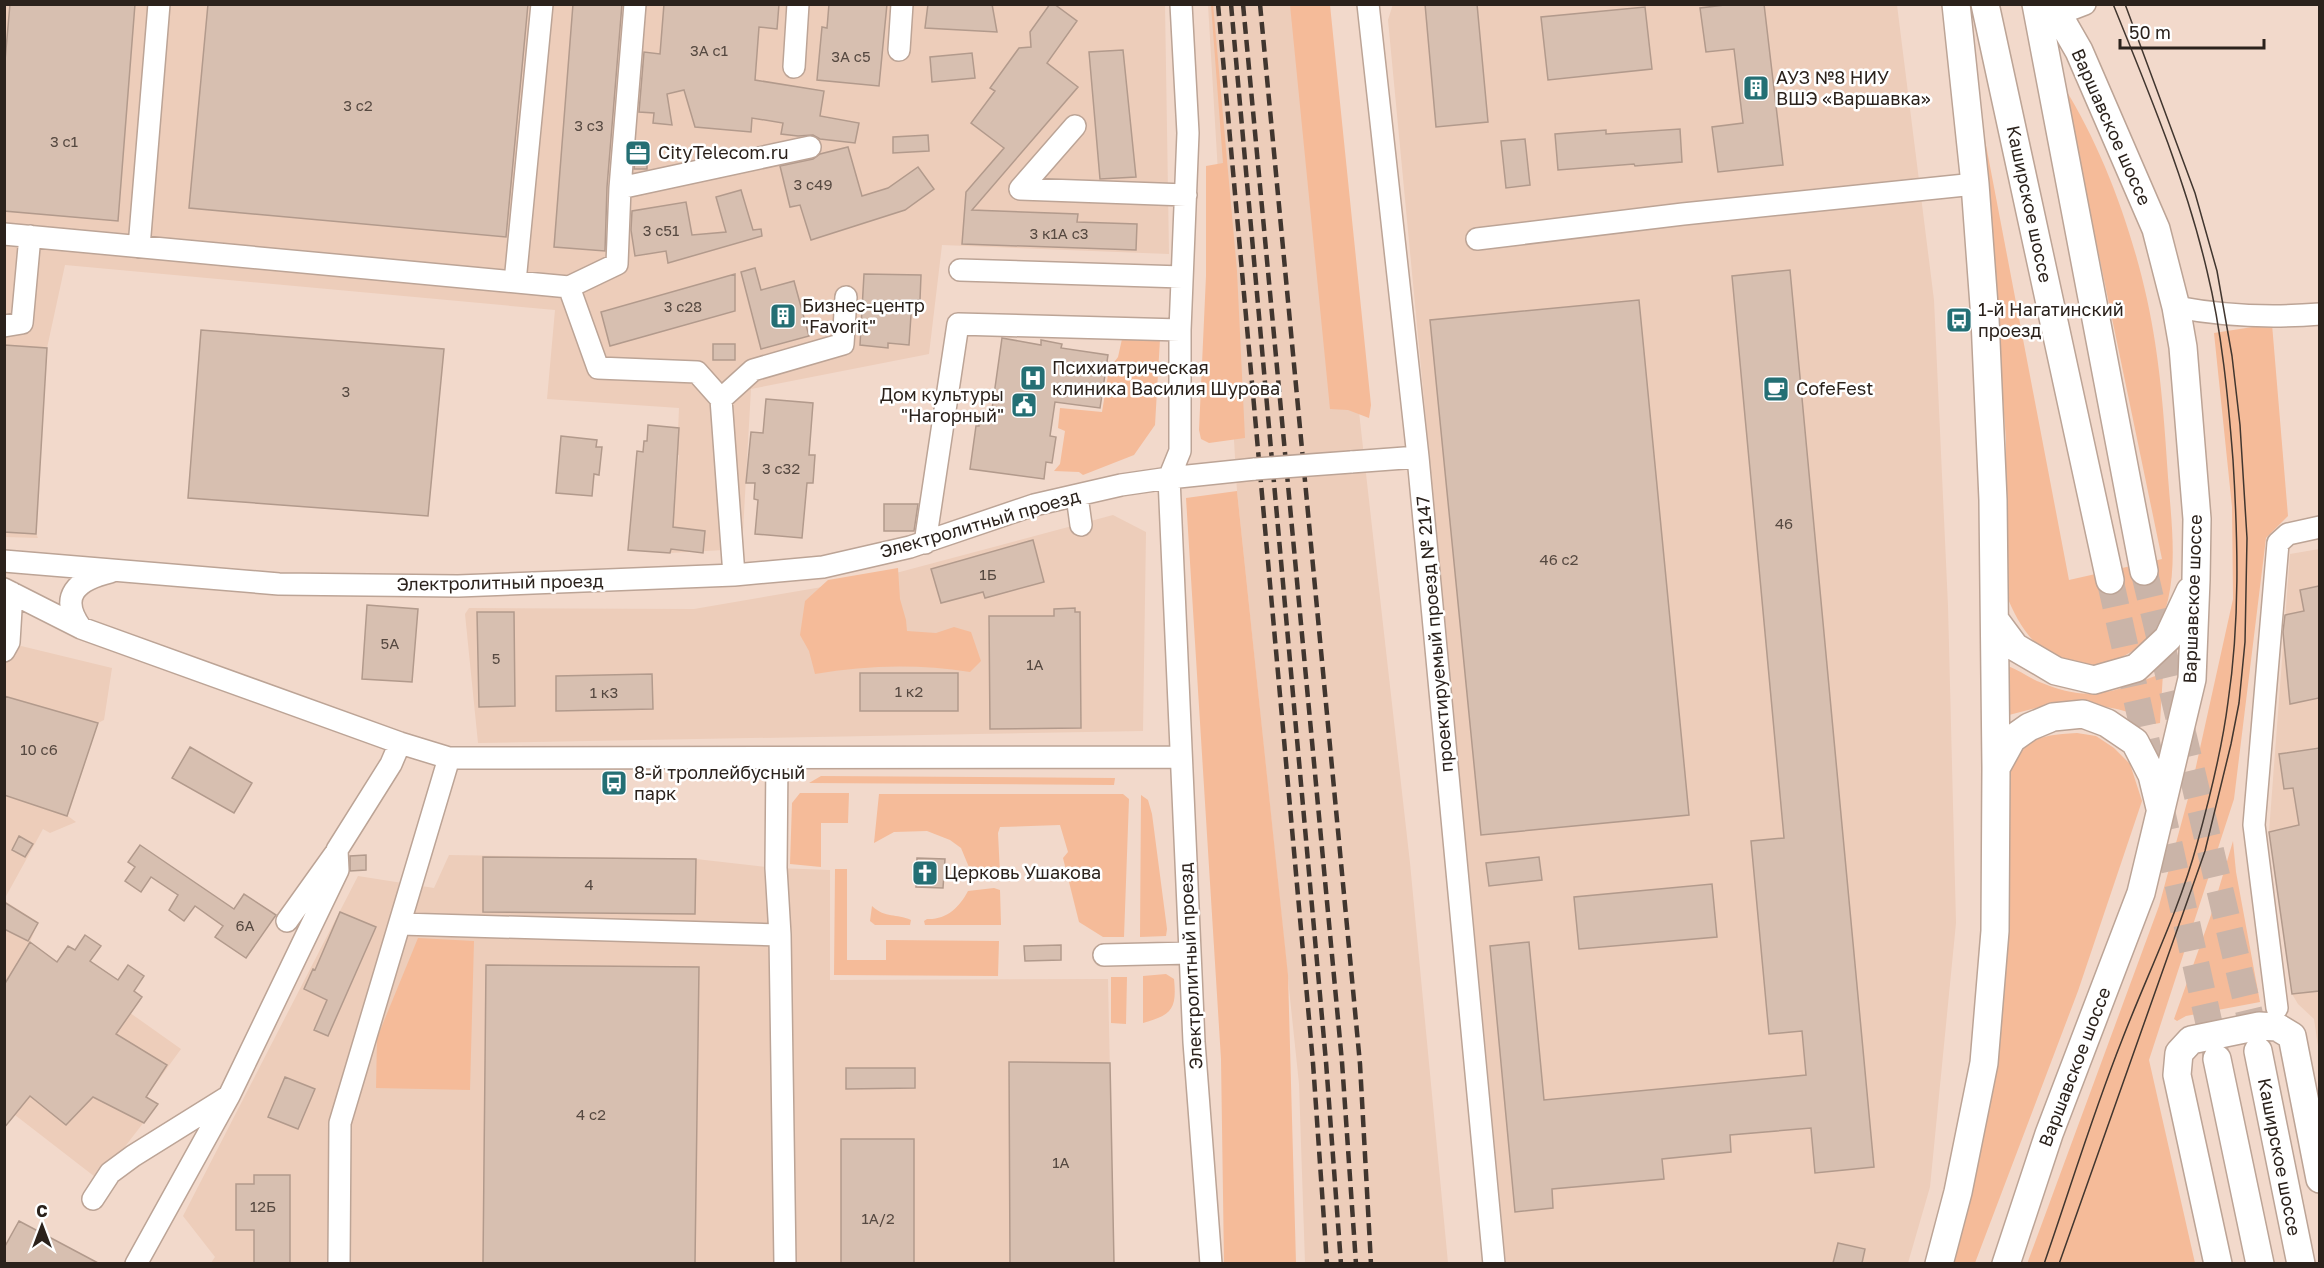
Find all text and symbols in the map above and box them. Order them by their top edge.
scale bar [2120,12,2264,50]
text: 50 m [2129,21,2171,43]
house number: 3А с1 [690,41,728,59]
street label: Варшавское шоссе [2067,45,2156,208]
house number: 3А с5 [831,47,871,65]
place label: АУЗ №8 НИУ ВШЭ «Варшавка» [1776,66,1931,109]
building icon: АУЗ №8 НИУ ВШЭ «Варшавка» [1741,73,1771,103]
house number: 3 с2 [343,96,373,114]
house number: 3 с3 [574,116,604,134]
street label: Каширское шоссе [2003,123,2057,284]
house number: 3 с1 [50,132,78,150]
office icon: CityTelecom.ru [623,138,653,168]
place label: CityTelecom.ru [658,141,789,163]
house number: 3 с49 [794,175,832,193]
house number: 3 с51 [643,221,679,239]
house number: 3 к1А с3 [1029,224,1089,242]
place label: Бизнес-центр "Favorit" [802,294,925,337]
house number: 3 с28 [664,297,702,315]
place label: 1-й Нагатинский проезд [1978,298,2124,341]
building icon: Бизнес-центр "Favorit" [768,301,798,331]
bus stop icon: 1-й Нагатинский проезд [1944,305,1974,335]
place label: Психиатрическая клиника Василия Шурова [1052,356,1280,399]
hospital icon: Психиатрическая клиника Василия Шурова [1018,363,1048,393]
cafe icon: CofeFest [1761,374,1791,404]
place label: CofeFest [1796,377,1873,399]
house number: 3 [342,382,350,400]
place label: Дом культуры "Нагорный" [880,383,1004,426]
public building icon: Дом культуры "Нагорный" [1009,390,1039,420]
house number: 3 с32 [762,459,800,477]
street label: Электролитный проезд [877,484,1082,562]
street label: проектируемый проезд № 2147 [1411,495,1457,773]
house number: 46 [1775,514,1793,532]
street label: Варшавское шоссе [2178,514,2206,684]
house number: 46 с2 [1540,550,1578,568]
house number: 1Б [979,565,997,583]
street label: Электролитный проезд [396,569,604,595]
house number: 5А [381,634,399,652]
house number: 5 [492,649,500,667]
house number: 1А [1026,655,1044,673]
house number: 1 к2 [895,682,923,700]
house number: 1 к3 [590,683,618,701]
house number: 10 с6 [20,740,58,758]
place label: 8-й троллейбусный парк [634,761,805,804]
bus stop icon: 8-й троллейбусный парк [599,768,629,798]
church icon: Церковь Ушакова [910,858,940,888]
place label: Церковь Ушакова [944,861,1101,883]
street label: Электролитный проезд [1174,862,1206,1070]
house number: 4 [584,875,594,893]
house number: 6А [235,916,255,934]
street label: Варшавское шоссе [2033,984,2115,1150]
street label: Каширское шоссе [2254,1076,2306,1238]
house number: 4 с2 [576,1105,606,1123]
house number: 1А [1052,1153,1070,1171]
north arrow [12,1196,72,1256]
house number: 12Б [250,1197,276,1215]
text: С [36,1201,48,1221]
house number: 1А/2 [861,1209,895,1227]

